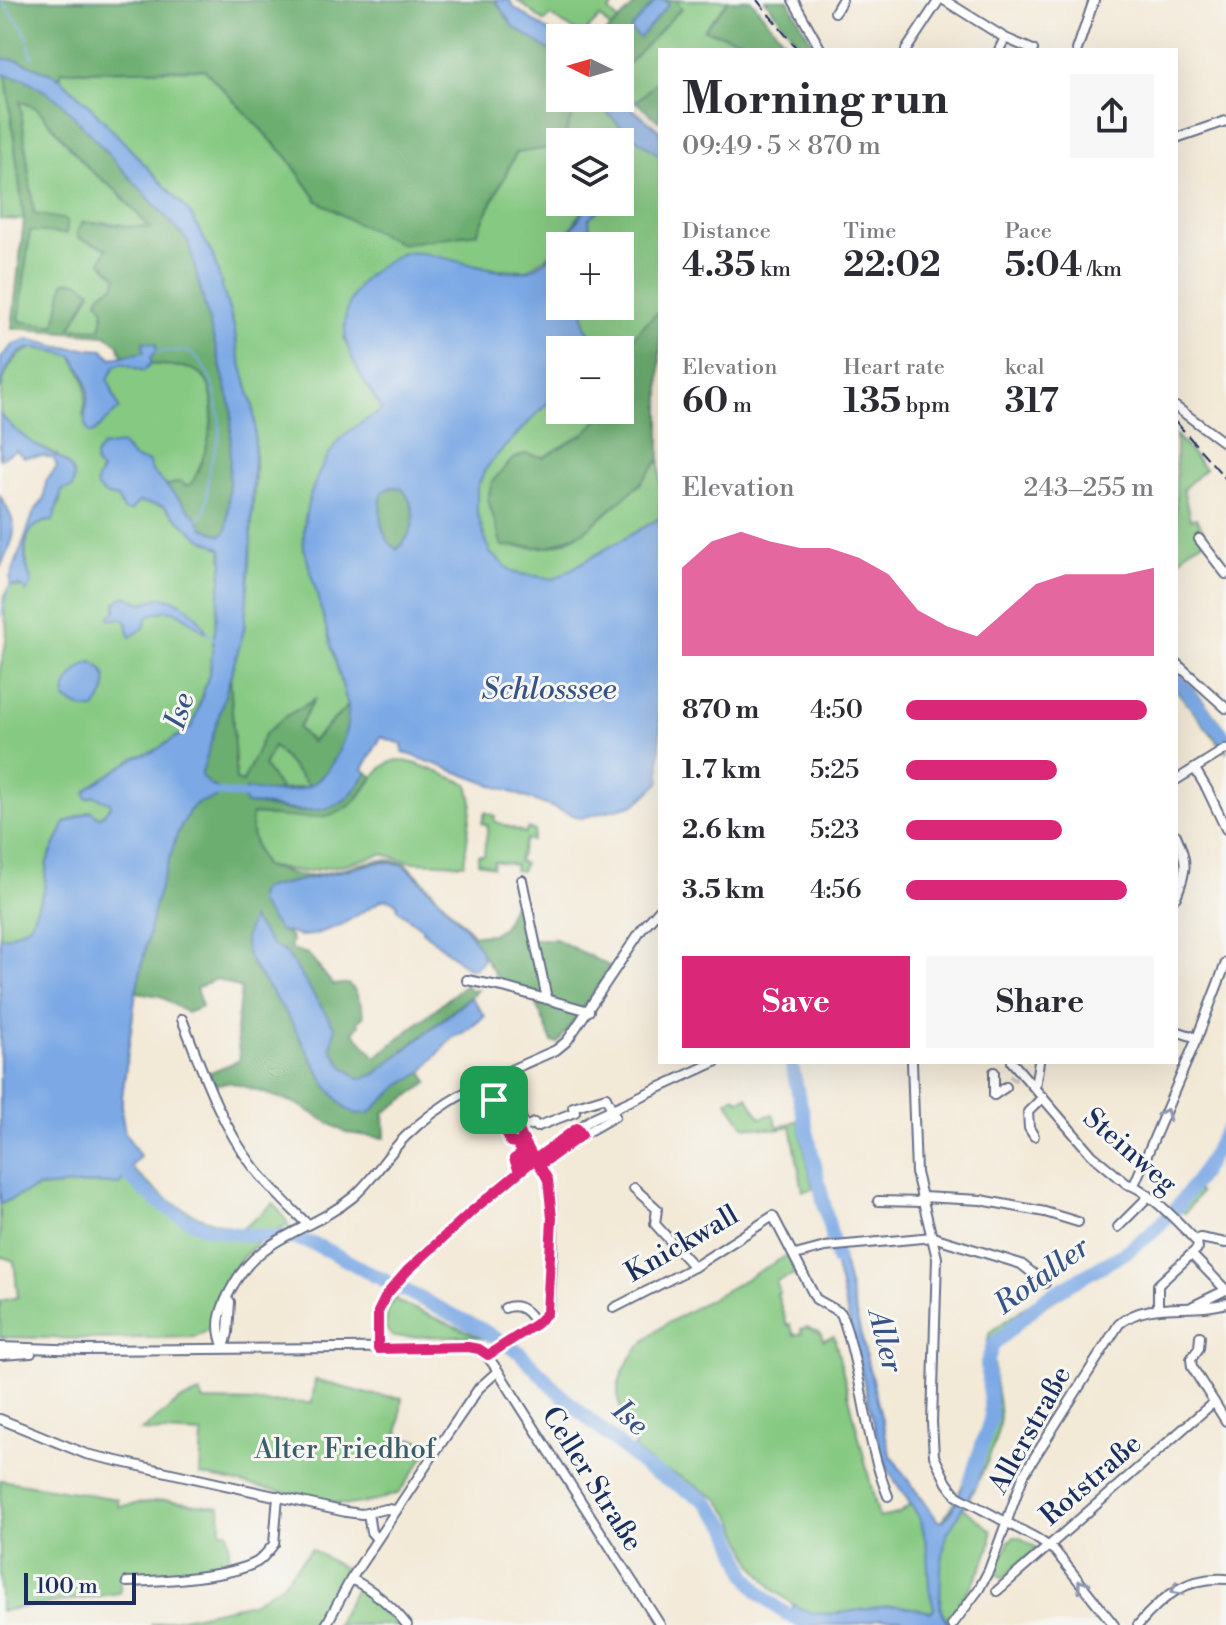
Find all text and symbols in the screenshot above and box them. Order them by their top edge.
north arrow [546,24,634,112]
map controls [546,24,634,424]
text: Morning run [682,72,948,127]
button: share [1070,74,1154,158]
button: layers [546,128,634,216]
text: 09:49 · 5 × 870 m [682,130,881,162]
text: Distance [682,218,771,245]
text: Time [843,218,896,245]
text: Pace [1005,218,1052,245]
button: + [546,232,634,320]
text: 4.35 [682,245,756,287]
text: 22:02 [843,245,941,287]
text: 5:04 [1005,245,1083,287]
text: km [756,256,791,283]
text: /km [1083,256,1122,283]
button: − [546,336,634,424]
text: Elevation [682,354,777,381]
text: Heart rate [843,354,945,381]
text: kcal [1005,354,1045,381]
text: 60 [682,381,728,423]
text: 135 [843,381,901,423]
text: 317 [1005,381,1059,423]
text: m [728,392,752,419]
text: bpm [901,392,950,419]
text: Elevation [682,472,795,504]
text: 243–255 m [1024,472,1154,504]
water label: Schlosssee [482,671,616,709]
water label: Ise [156,688,204,735]
text: 870 m [682,694,759,726]
text: 4:50 [810,694,863,726]
text: 1.7 km [682,754,761,786]
text: 5:25 [810,754,859,786]
text: 2.6 km [682,814,766,846]
text: 5:23 [810,814,859,846]
text: 3.5 km [682,874,765,906]
text: 4:56 [810,874,861,906]
button: Save [682,956,910,1048]
button: Share [926,956,1154,1048]
pin [460,1066,528,1134]
icon: arrive [472,1078,516,1122]
street label: Steinweg [1076,1101,1185,1202]
one-way arrow [1155,1108,1171,1122]
street label: Knickwall [619,1198,745,1290]
water label: Rotaller [986,1228,1098,1324]
water label: Aller [858,1303,911,1378]
street label: Allerstraße [980,1360,1079,1501]
water label: Ise [603,1391,656,1444]
street label: Celler Straße [534,1400,650,1558]
street label: Rotstraße [1033,1426,1149,1534]
park label: Alter Friedhof [253,1432,438,1467]
scale bar [24,1569,136,1605]
text: 100 m [36,1573,98,1600]
one-way arrow [1078,1579,1092,1594]
one-way arrow [1170,1581,1184,1596]

